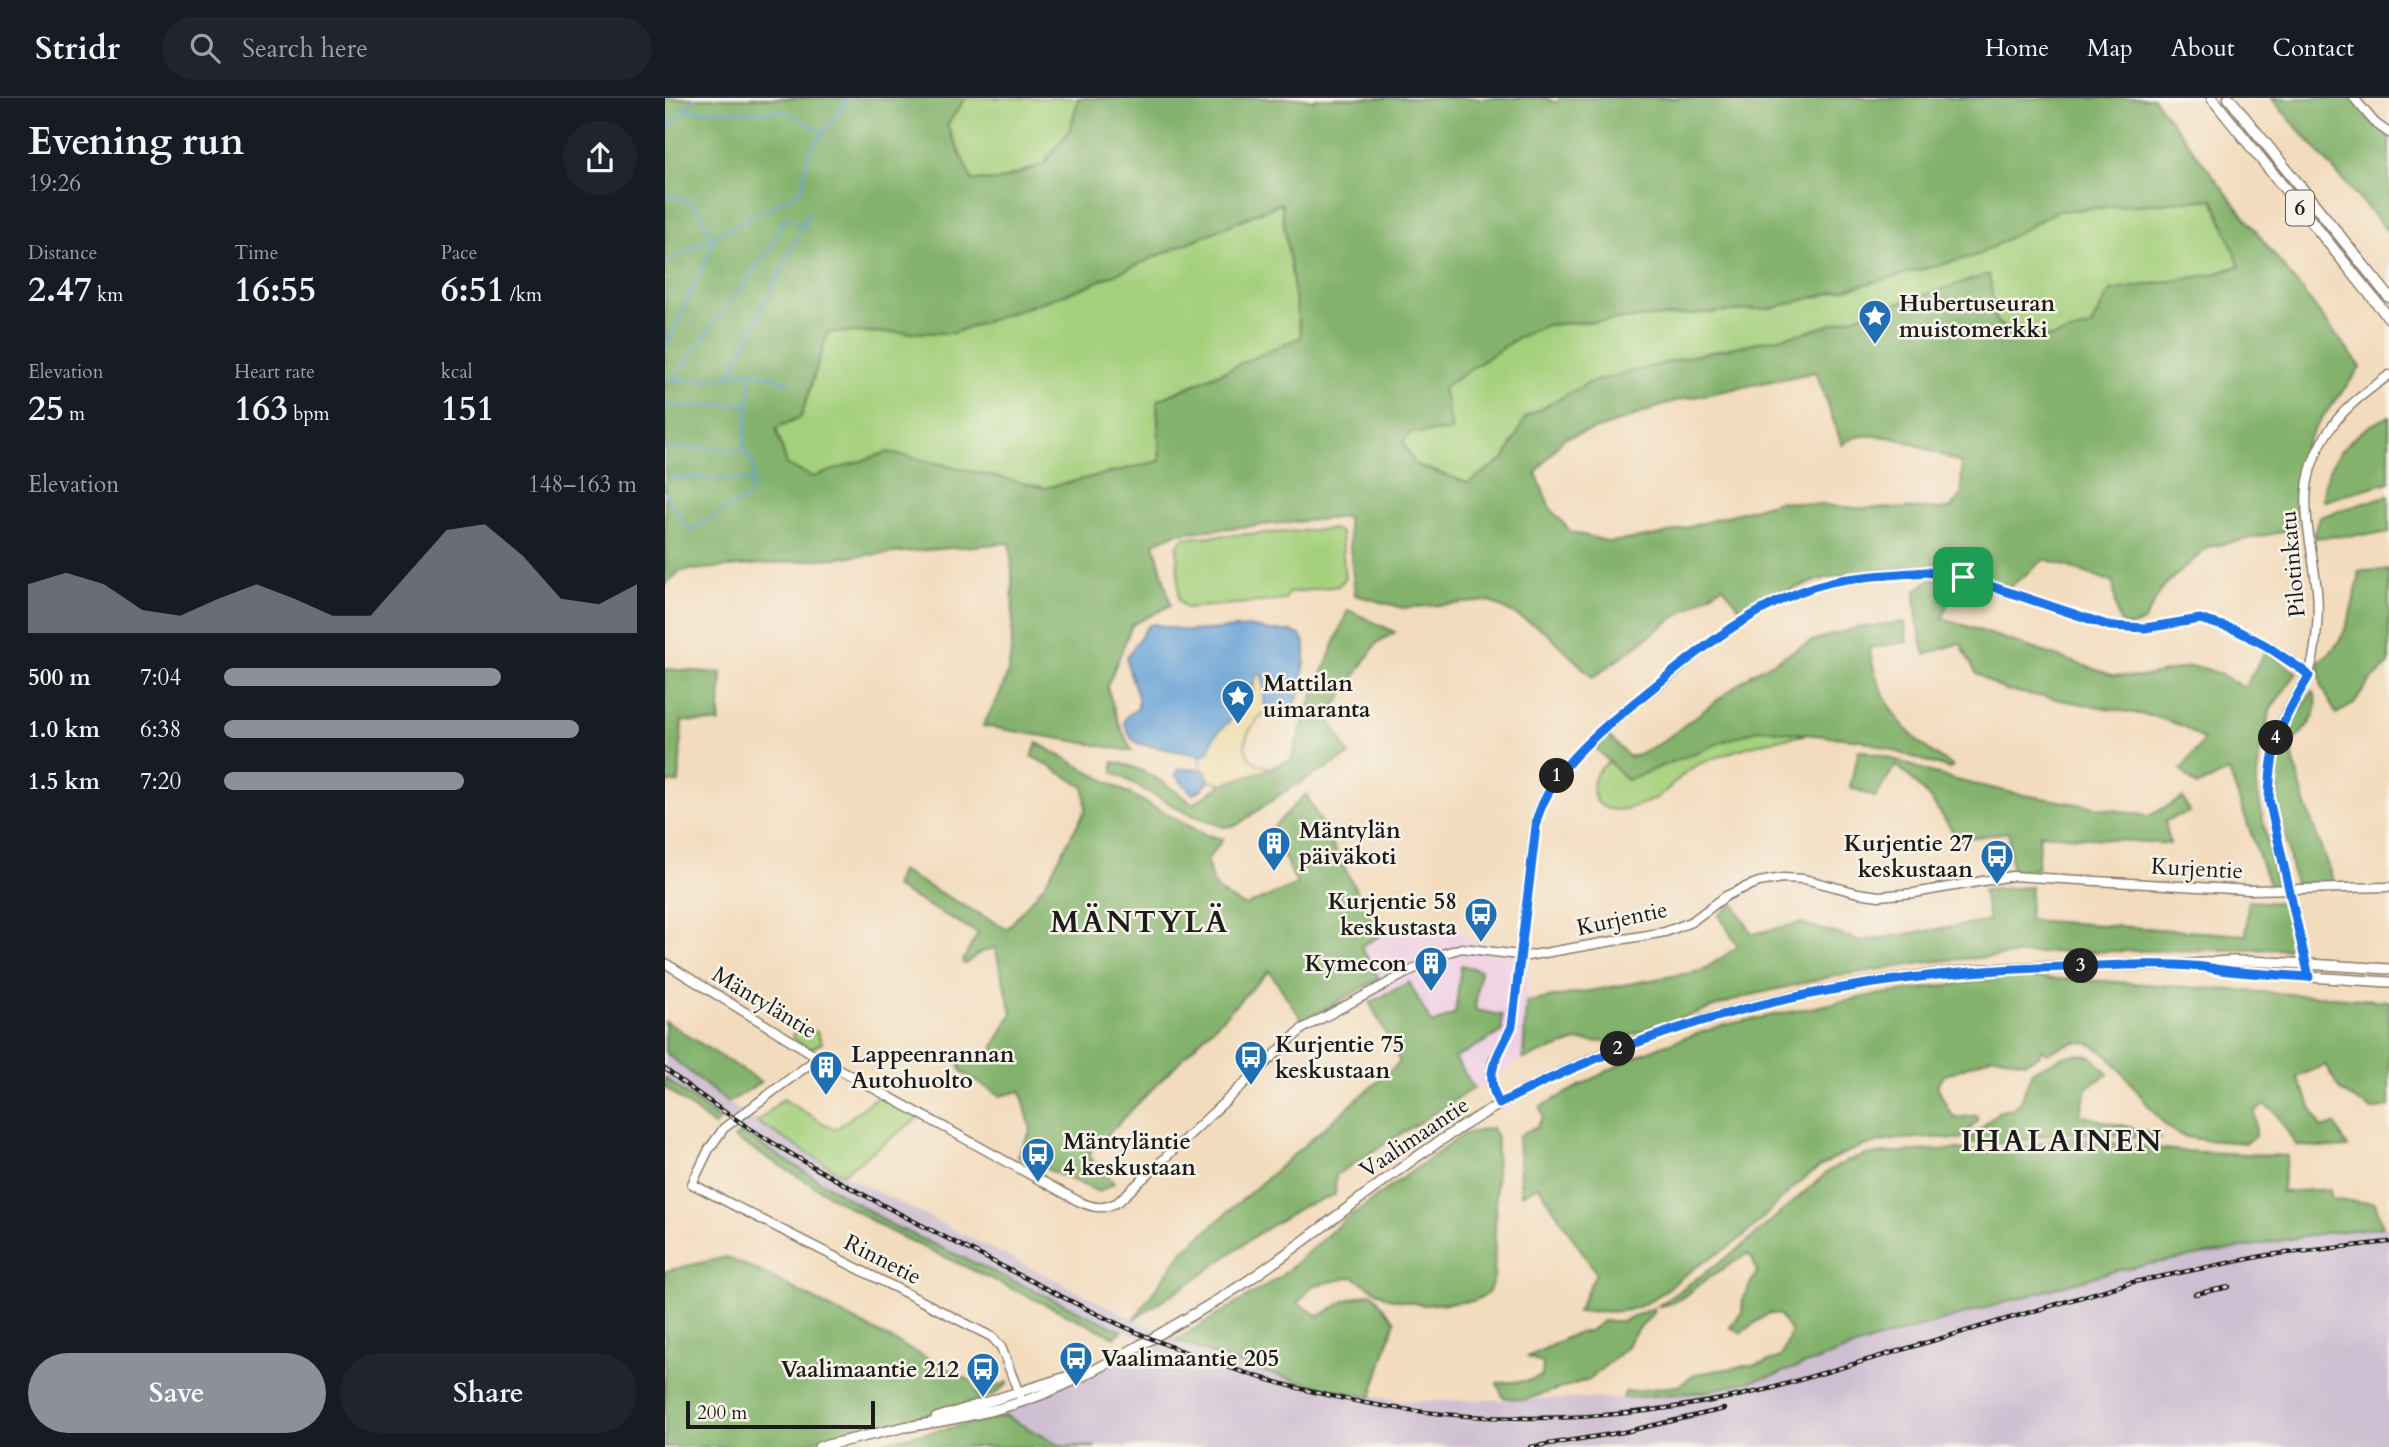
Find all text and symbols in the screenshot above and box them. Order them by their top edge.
search box [162,17,652,80]
text: Stridr [35,26,120,71]
icon: search [186,29,224,67]
text: Search here [242,31,368,66]
text: Home [1985,32,2049,65]
text: Map [2087,32,2133,65]
text: About [2171,32,2235,65]
text: Contact [2273,32,2354,65]
text: Evening run [28,116,244,168]
button: share [563,121,637,195]
text: 19:26 [28,168,81,199]
road number: 6 [2286,190,2314,226]
text: Distance [28,240,97,266]
text: Time [234,240,278,266]
text: Pace [441,240,477,266]
text: 2.47 [28,266,92,314]
text: 16:55 [234,266,316,314]
text: 6:51 [441,266,505,314]
text: km [92,282,123,308]
text: /km [505,282,542,308]
place label: Hubertuseuran muistomerkki [1899,288,2056,345]
place icon: Hubertuseuran muistomerkki [1856,297,1894,346]
text: Elevation [28,359,103,385]
text: Heart rate [234,359,315,385]
text: kcal [441,359,473,385]
text: 25 [28,385,64,433]
text: 163 [234,385,288,433]
text: 151 [441,385,494,433]
text: m [64,401,85,427]
text: bpm [288,401,330,427]
text: Elevation [28,469,119,500]
text: 148–163 m [528,469,637,500]
street label: Pilotinkatu [2272,509,2313,619]
pin [1933,547,1993,607]
icon: arrive [1944,558,1982,596]
text: 500 m [28,662,91,693]
text: 7:04 [140,662,181,693]
place label: Mattilan uimaranta [1263,668,1371,725]
place icon: Mattilan uimaranta [1219,677,1257,726]
text: 1.0 km [28,714,100,745]
text: 6:38 [140,714,181,745]
pin: 4 [2259,720,2293,756]
text: 4 [2271,724,2280,750]
pin: 1 [1539,758,1575,794]
text: 1 [1552,762,1561,788]
text: 1.5 km [28,766,100,797]
text: 7:20 [140,766,181,797]
place label: Mäntylän päiväkoti [1299,815,1401,872]
building icon: Mäntylän päiväkoti [1255,824,1293,873]
place label: Kurjentie 27 keskustaan [1844,828,1973,885]
bus stop icon: Kurjentie 27 keskustaan [1978,837,2016,886]
street label: Kurjentie [2150,851,2244,886]
place label: Kurjentie 58 keskustasta [1328,886,1458,943]
street label: Kurjentie [1574,894,1670,943]
bus stop icon: Kurjentie 58 keskustasta [1462,895,1500,944]
district label: MÄNTYLÄ [1050,902,1230,943]
building icon: Kymecon [1412,944,1450,993]
place label: Kymecon [1304,948,1407,979]
pin: 3 [2063,948,2099,984]
text: 3 [2076,952,2085,978]
street label: Mäntyläntie [706,959,823,1046]
place label: Kurjentie 75 keskustaan [1275,1029,1404,1086]
pin: 2 [1601,1032,1635,1066]
text: 2 [1613,1035,1622,1061]
bus stop icon: Kurjentie 75 keskustaan [1232,1038,1270,1087]
place label: Lappeenrannan Autohuolto [851,1039,1015,1096]
building icon: Lappeenrannan Autohuolto [807,1048,845,1097]
street label: Vaalimaantie [1354,1089,1475,1185]
district label: IHALAINEN [1961,1121,2163,1162]
place label: Mäntyläntie 4 keskustaan [1063,1126,1196,1183]
bus stop icon: Mäntyläntie 4 keskustaan [1019,1135,1057,1184]
street label: Rinnetie [839,1227,927,1292]
bus stop icon: Vaalimaantie 205 [1057,1339,1095,1388]
place label: Vaalimaantie 205 [1101,1343,1279,1374]
bus stop icon: Vaalimaantie 212 [964,1350,1002,1399]
button: Save [28,1353,326,1433]
button: Share [340,1353,637,1433]
place label: Vaalimaantie 212 [781,1354,959,1385]
scale bar [686,1398,875,1430]
text: 200 m [697,1400,747,1426]

